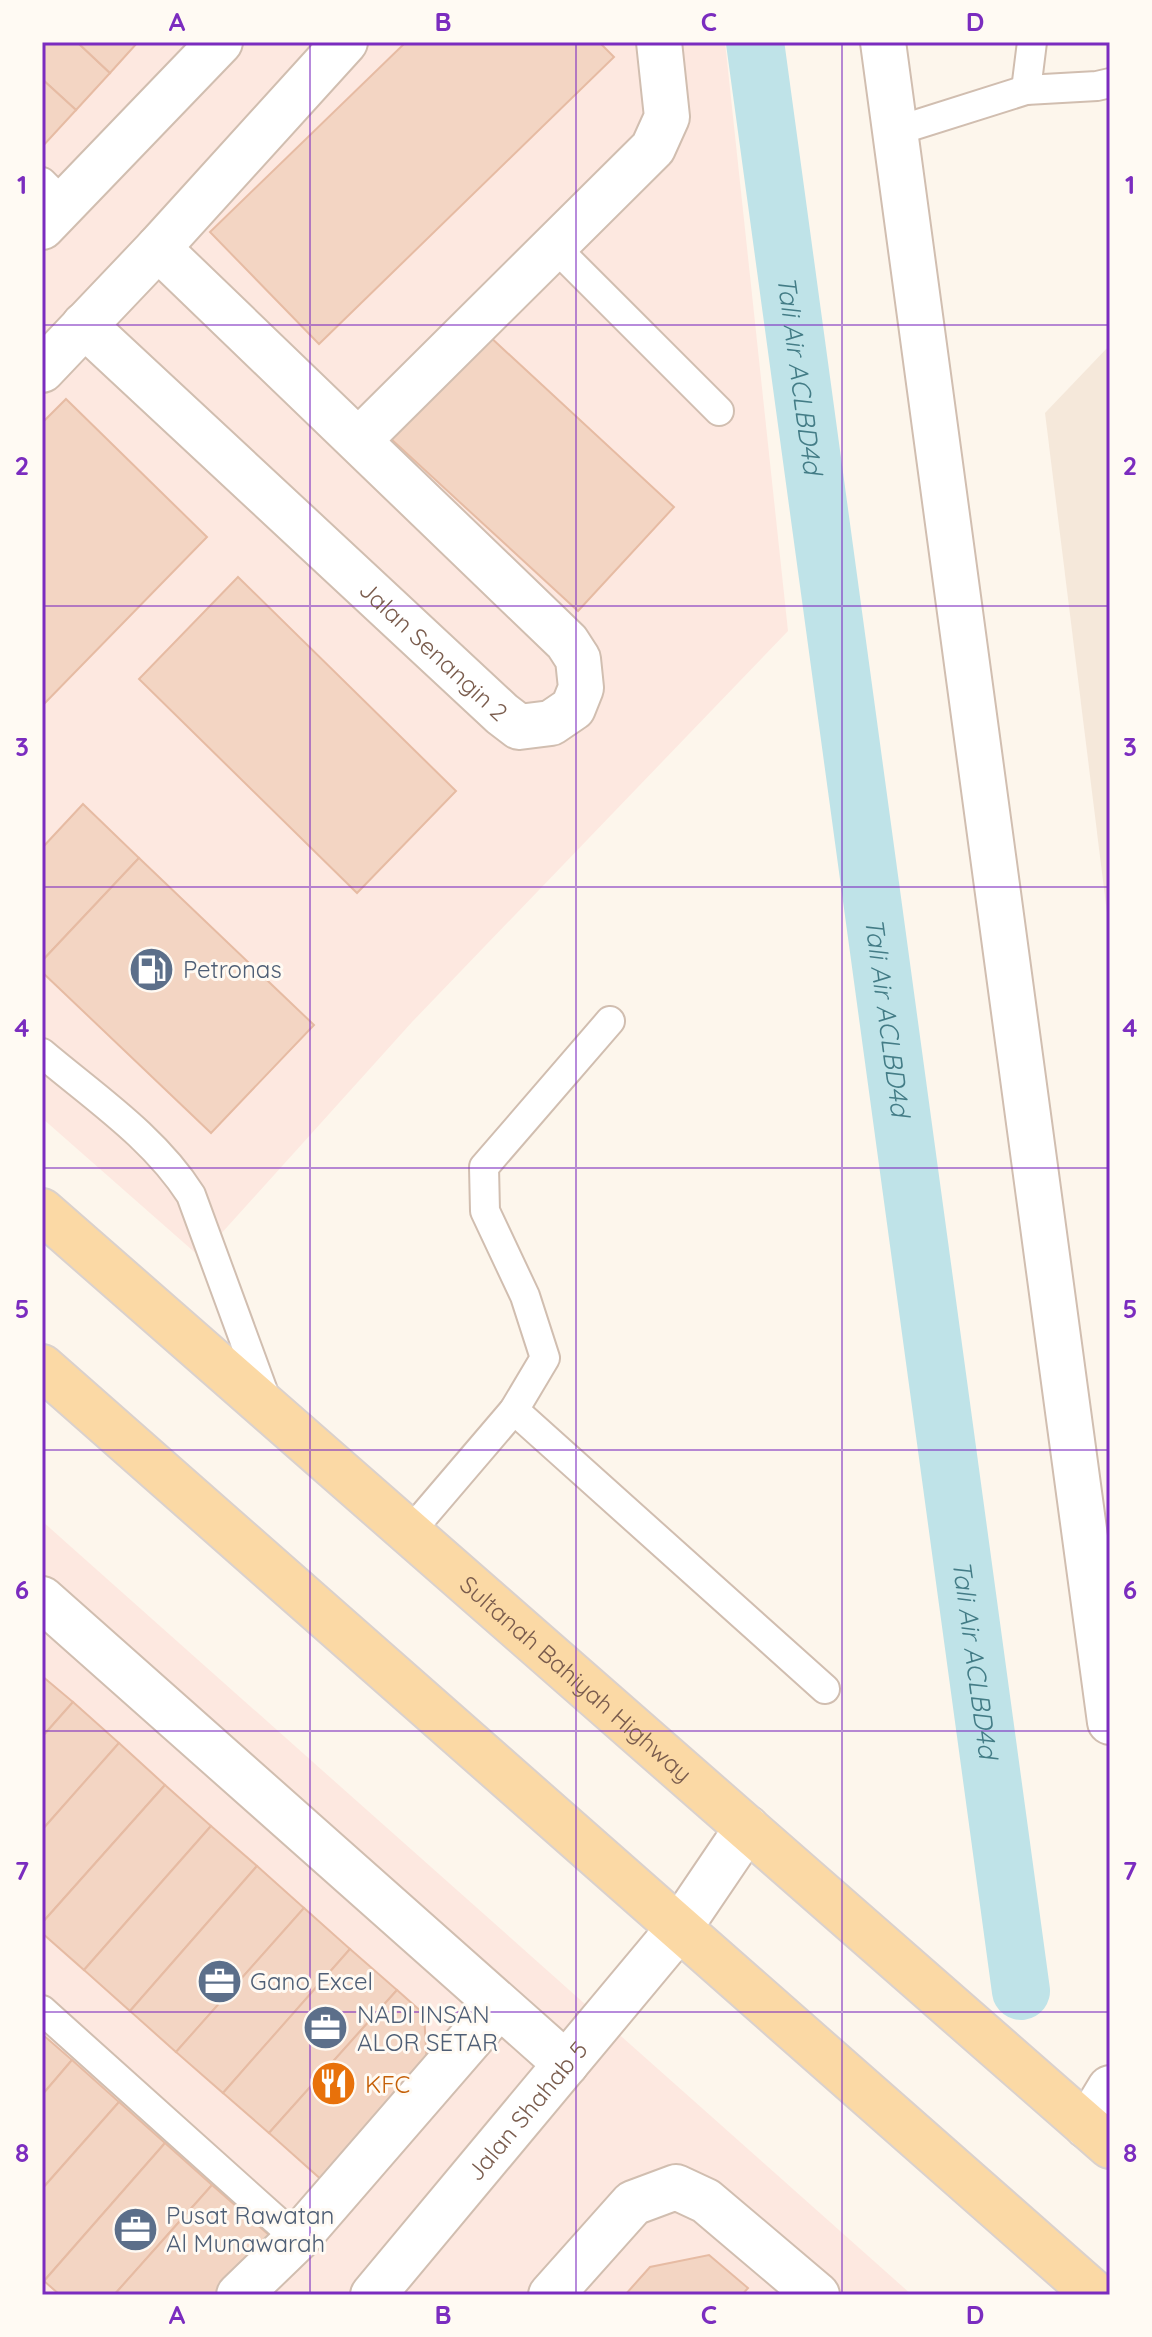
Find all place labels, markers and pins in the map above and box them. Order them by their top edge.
fuel station icon: Petronas [128,945,176,993]
place label: Petronas [183,954,282,984]
office icon: Gano Excel [195,1957,243,2005]
place label: Gano Excel [250,1966,373,1996]
place label: NADI INSAN ALOR SETAR [357,1999,498,2057]
office icon: NADI INSAN ALOR SETAR [302,2004,350,2052]
restaurant icon: KFC [310,2060,358,2108]
place label: KFC [365,2069,410,2099]
place label: Pusat Rawatan Al Munawarah [166,2200,334,2258]
office icon: Pusat Rawatan Al Munawarah [111,2205,159,2253]

